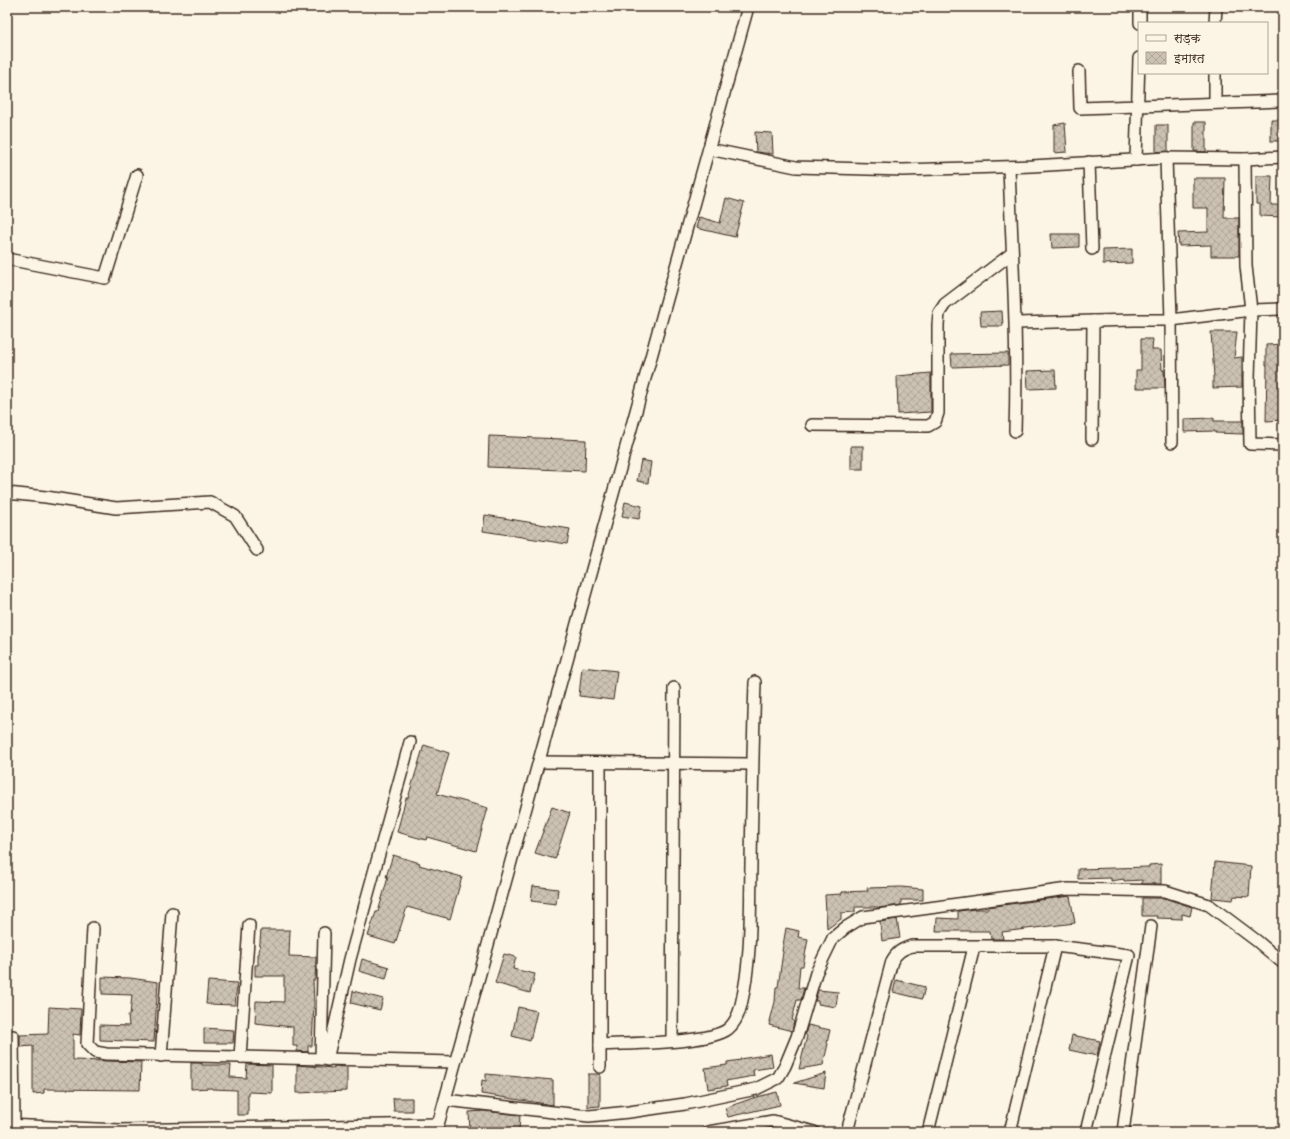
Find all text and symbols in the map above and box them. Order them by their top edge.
legend [1138,22,1268,74]
text: सड़क [1173,31,1202,48]
text: इमारत [1173,51,1205,68]

